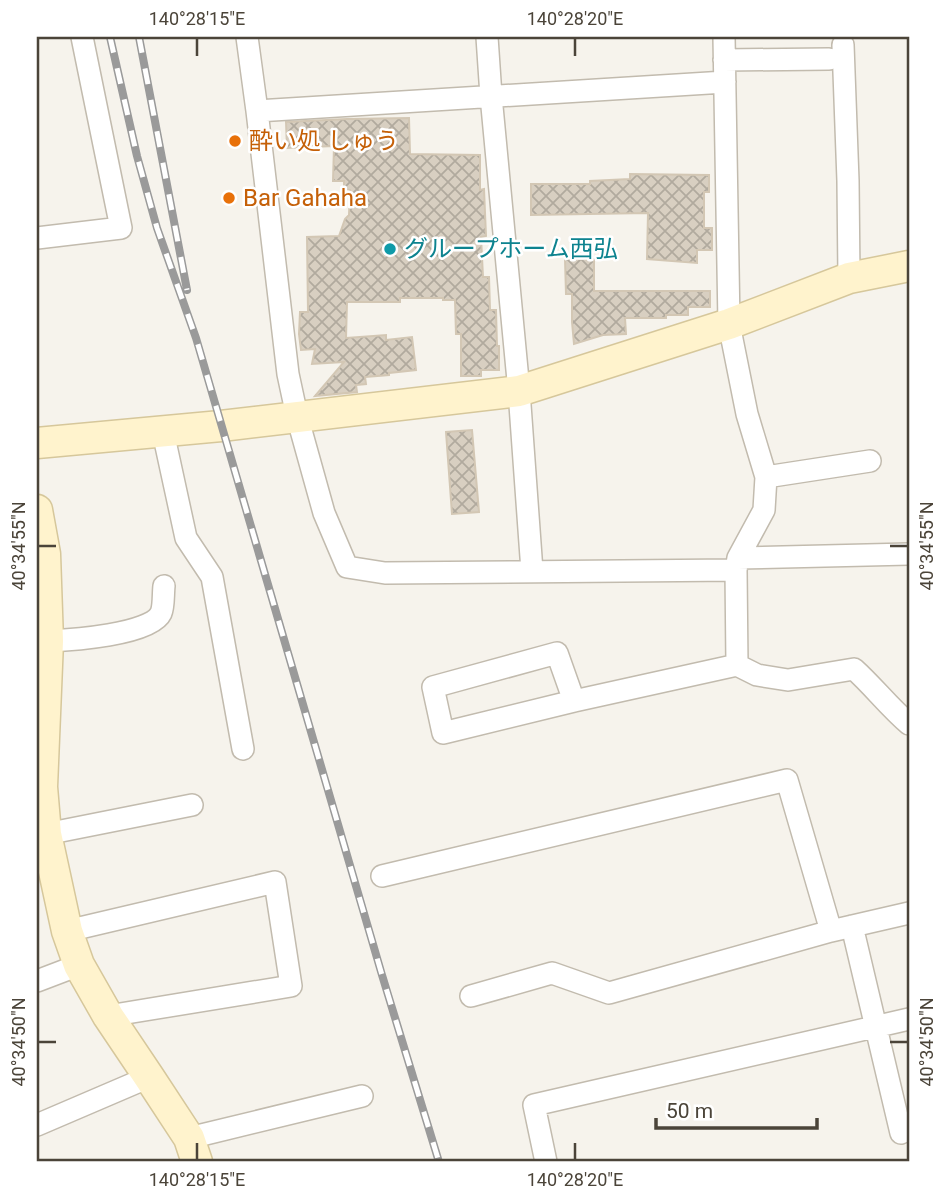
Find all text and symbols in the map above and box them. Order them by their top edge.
text: 140°28'15"E [149,8,245,29]
text: 140°28'20"E [527,8,623,29]
place label: 酔い処 しゅう [249,127,399,155]
marker: 酔い処 しゅう [227,133,243,149]
place label: Bar Gahaha [243,184,367,212]
marker: Bar Gahaha [221,190,237,206]
place label: グループホーム西弘 [404,235,618,263]
marker: グループホーム西弘 [382,241,398,257]
text: 40°34'55"N [8,501,29,591]
text: 40°34'55"N [916,501,937,591]
text: 40°34'50"N [8,997,29,1087]
text: 40°34'50"N [916,997,937,1087]
scale bar [656,1087,816,1131]
text: 50 m [666,1099,713,1123]
text: 140°28'15"E [149,1169,245,1190]
text: 140°28'20"E [527,1169,623,1190]

